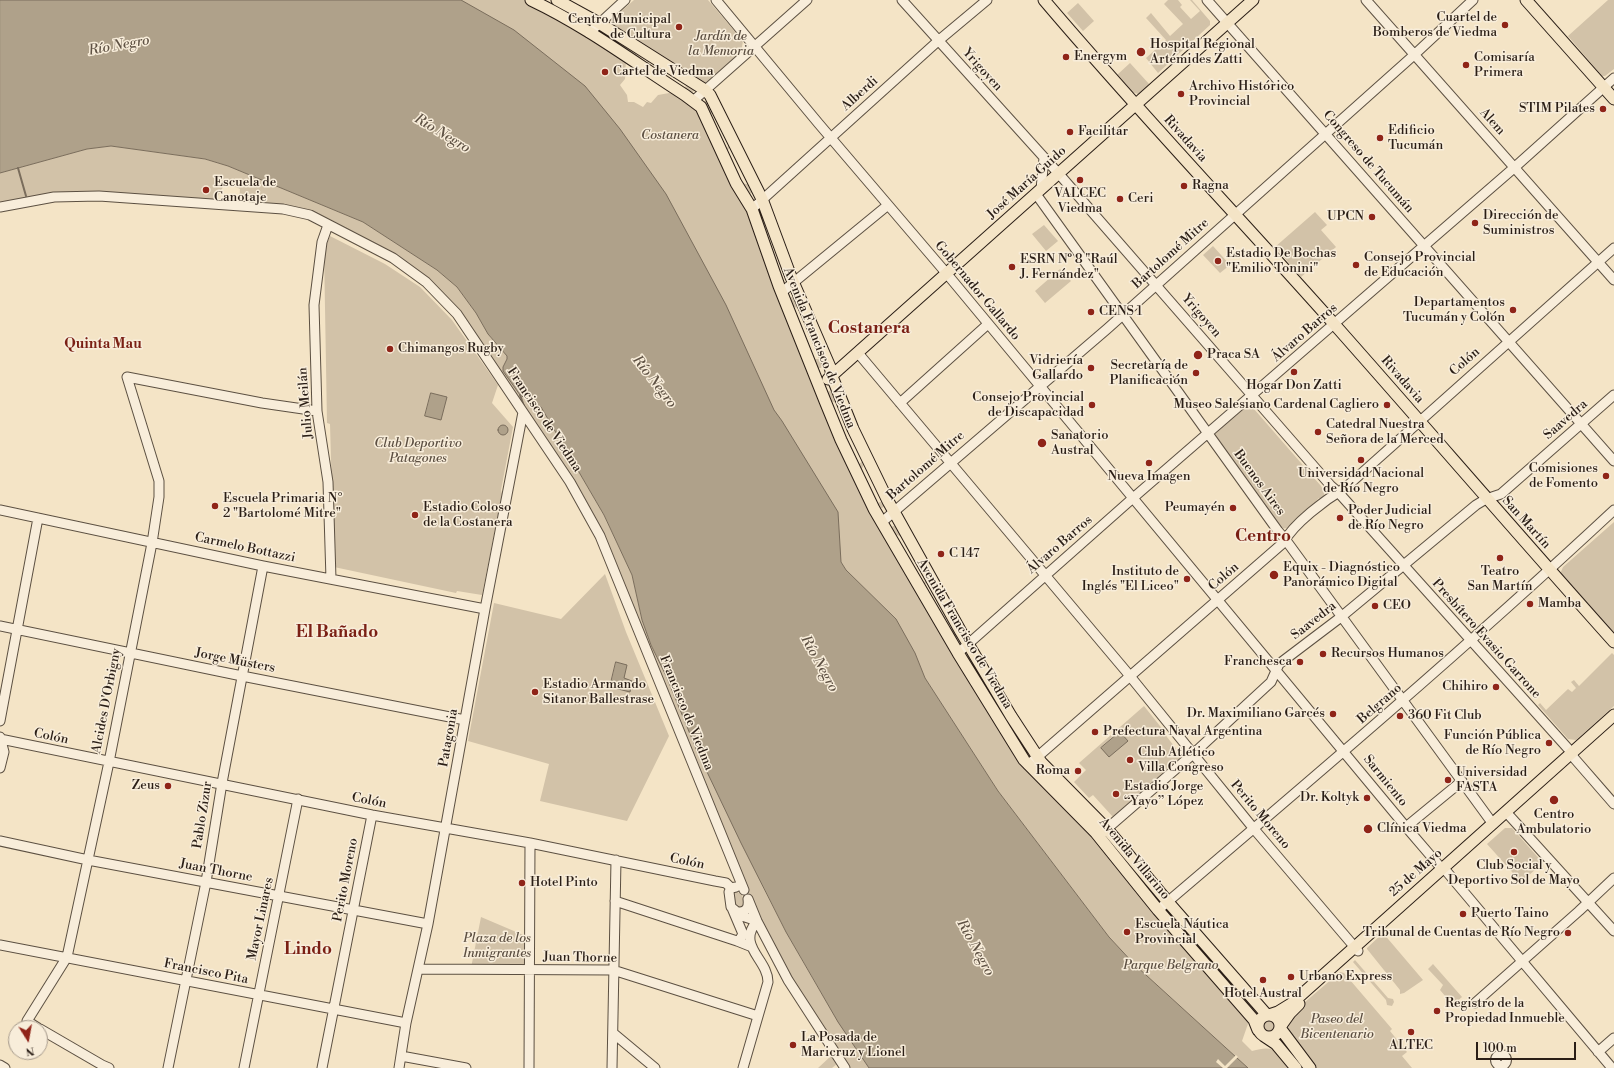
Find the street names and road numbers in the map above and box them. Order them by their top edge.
street label: Yrigoyen [959,45,1005,95]
street label: Alberdi [838,74,882,114]
street label: Alem [1476,105,1508,139]
street label: Congreso de Tucumán [1319,108,1417,216]
street label: Rivadavia [1160,112,1210,166]
street label: José María Guido [984,143,1070,223]
street label: Bartolomé Mitre [1130,216,1212,292]
street label: Gobernador Gallardo [931,238,1023,344]
street label: Avenida Francisco de Viedma [779,265,859,431]
street label: Yrigoyen [1178,291,1224,341]
street label: Álvaro Barros [1269,300,1341,366]
street label: Colón [1447,344,1483,380]
street label: Rivadavia [1377,353,1427,407]
street label: Francisco de Viedma [503,365,585,475]
street label: Julio Meilán [295,367,317,439]
street label: Saavedra [1541,397,1591,443]
street label: Bartolomé Mitre [884,428,968,504]
street label: Buenos Aires [1230,447,1288,519]
street label: San Martín [1498,494,1554,552]
street label: Álvaro Barros [1024,512,1096,578]
street label: Carmelo Bottazzi [193,530,297,566]
street label: Avenida Francisco de Viedma [913,556,1015,712]
street label: Colón [1206,560,1242,594]
street label: Presbítero Evasio Garrone [1428,576,1544,702]
street label: Saavedra [1288,599,1340,643]
street label: Jorge Müsters [194,646,276,676]
street label: Alcides D'Orbigny [89,647,125,755]
street label: Francisco de Viedma [656,653,716,773]
street label: Belgrano [1355,680,1405,728]
street label: Patagonia [436,708,462,768]
street label: Colón [32,726,70,748]
street label: Sarmiento [1360,752,1410,810]
street label: Perito Moreno [1227,777,1293,853]
street label: Pablo Zizur [190,780,216,850]
street label: Colón [350,790,388,812]
street label: Avenida Villarino [1095,815,1173,903]
street label: Perito Moreno [330,837,362,923]
street label: 25 de Mayo [1386,846,1446,900]
street label: Colón [668,851,706,873]
street label: Juan Thorne [178,856,254,886]
street label: Mayor Linares [245,876,277,962]
street label: Juan Thorne [543,950,617,966]
street label: Francisco Pita [162,956,250,988]

